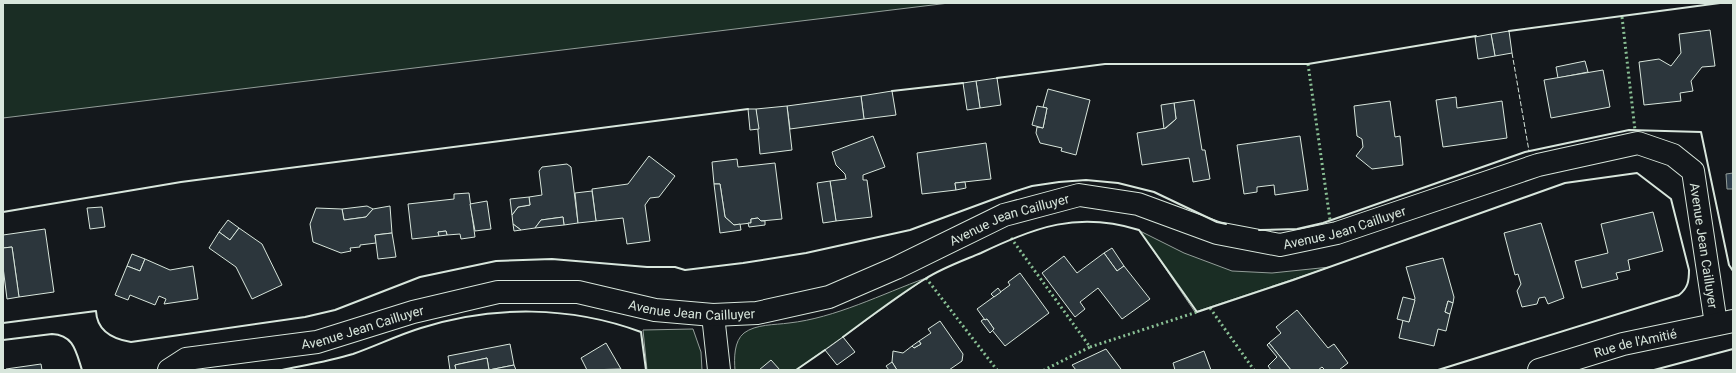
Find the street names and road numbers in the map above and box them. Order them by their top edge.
street label: Avenue Jean Cailluyer [1687,182,1721,310]
street label: Avenue Jean Cailluyer [947,191,1071,249]
street label: Avenue Jean Cailluyer [1282,203,1408,252]
street label: Avenue Jean Cailluyer [627,297,756,323]
street label: Avenue Jean Cailluyer [300,303,426,352]
street label: Rue de l'Amitié [1592,326,1678,361]

